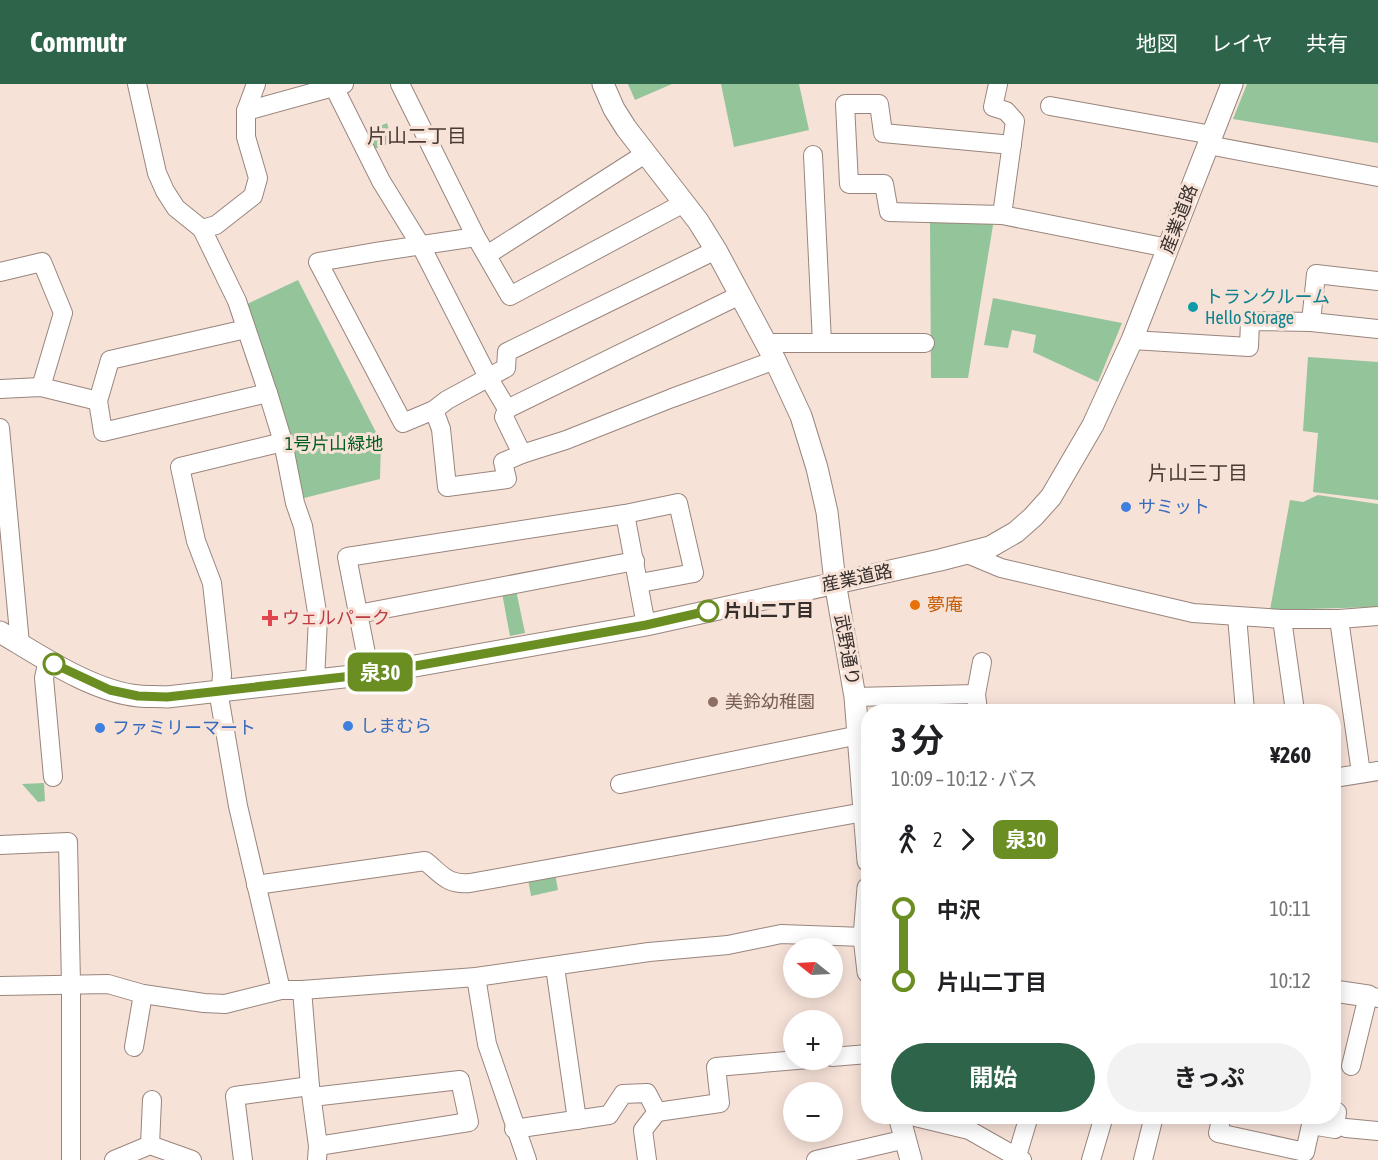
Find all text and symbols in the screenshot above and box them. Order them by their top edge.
text: Commutr [30,26,126,58]
text: 地図 [1136,31,1178,55]
text: レイヤ [1211,31,1273,55]
text: 共有 [1306,31,1348,55]
district label: 片山二丁目 [367,124,467,147]
street label: 産業道路 [1156,181,1201,256]
place label: トランクルーム Hello Storage [1205,286,1330,328]
marker: トランクルーム Hello Storage [1186,300,1200,314]
park label: 1号片山緑地 [285,433,383,454]
district label: 片山三丁目 [1148,461,1248,484]
place label: サミット [1138,496,1210,517]
marker: サミット [1119,500,1133,514]
street label: 産業道路 [819,560,894,595]
place label: 夢庵 [927,594,963,615]
marker: 夢庵 [908,598,922,612]
marker: 片山二丁目 [697,600,719,622]
place label: 片山二丁目 [724,600,814,621]
place label: ウェルパーク [282,607,390,628]
marker: ウェルパーク [263,611,277,625]
street label: 武野通り [831,613,864,687]
line badge: 泉30 [346,652,415,692]
unlabelled marker [43,653,65,675]
text: 泉30 [360,660,400,684]
place label: 美鈴幼稚園 [725,691,815,712]
marker: 美鈴幼稚園 [706,695,720,709]
place label: しまむら [360,715,432,736]
place label: ファミリーマート [112,717,256,738]
marker: しまむら [341,719,355,733]
marker: ファミリーマート [93,721,107,735]
text: 3 分 [891,721,944,759]
text: ¥260 [1270,742,1311,768]
text: 10:09 – 10:12 · バス [891,767,1038,790]
icon: walk [891,823,924,856]
icon: forward [951,823,984,856]
text: 泉30 [1005,827,1046,851]
text: 2 [933,828,942,851]
text: 中沢 [937,897,981,923]
text: 10:11 [1269,897,1311,920]
north arrow [783,938,843,998]
map controls [783,938,843,1142]
text: 片山二丁目 [937,969,1047,995]
text: 10:12 [1269,969,1311,992]
button: + [783,1010,843,1070]
button: 開始 [891,1043,1095,1112]
button: きっぷ [1107,1043,1311,1112]
button: − [783,1082,843,1142]

